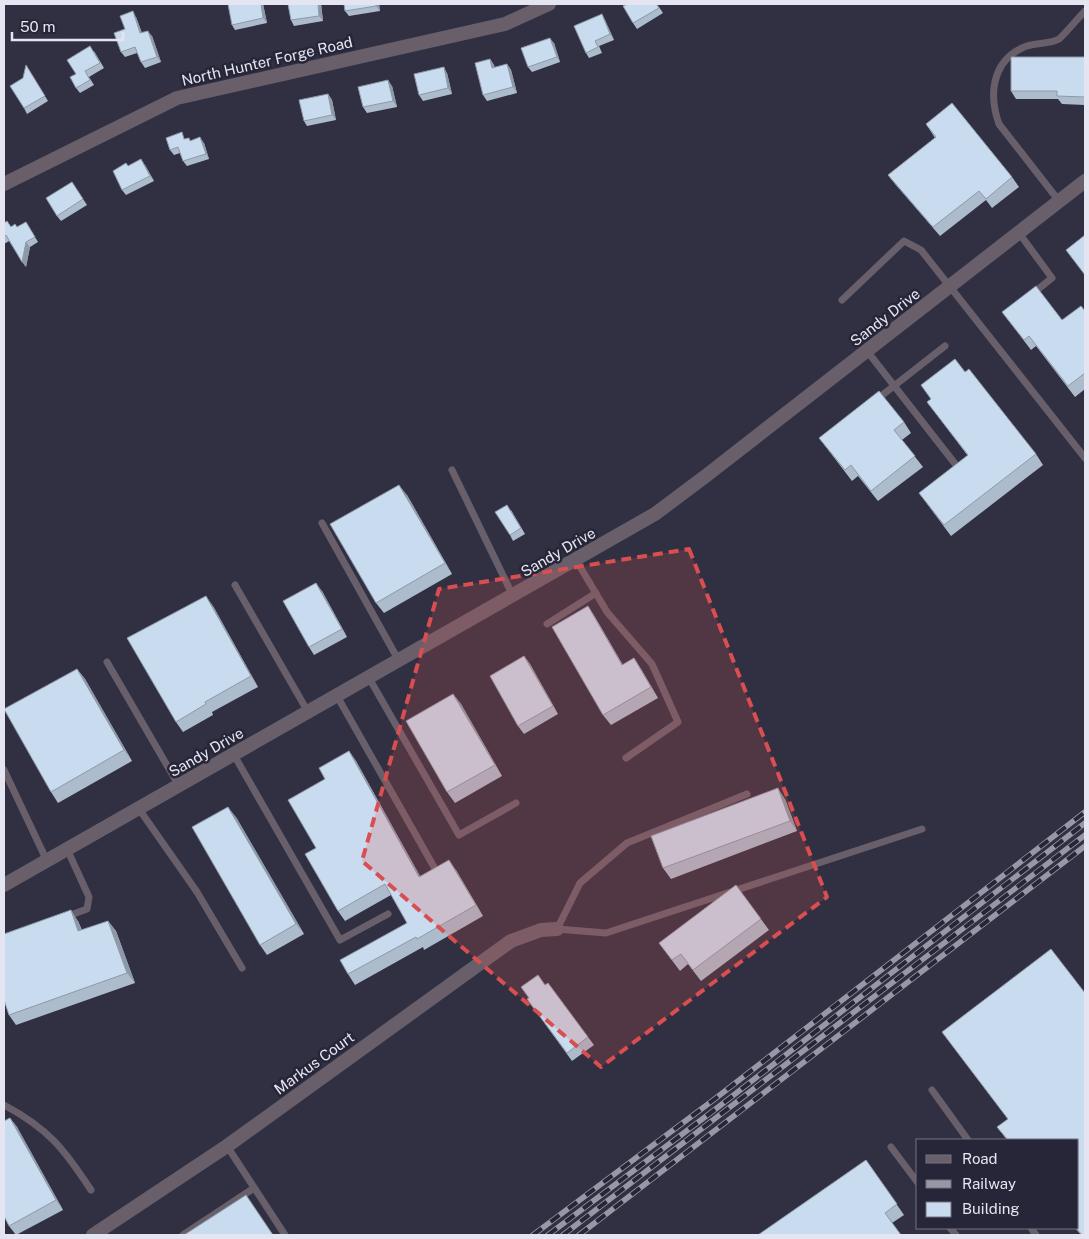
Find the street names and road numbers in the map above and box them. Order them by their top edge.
street label: North Hunter Forge Road [180,33,354,89]
street label: Sandy Drive [847,285,923,349]
street label: Sandy Drive [518,524,598,580]
street label: Sandy Drive [166,724,246,780]
street label: Markus Court [271,1028,357,1098]

